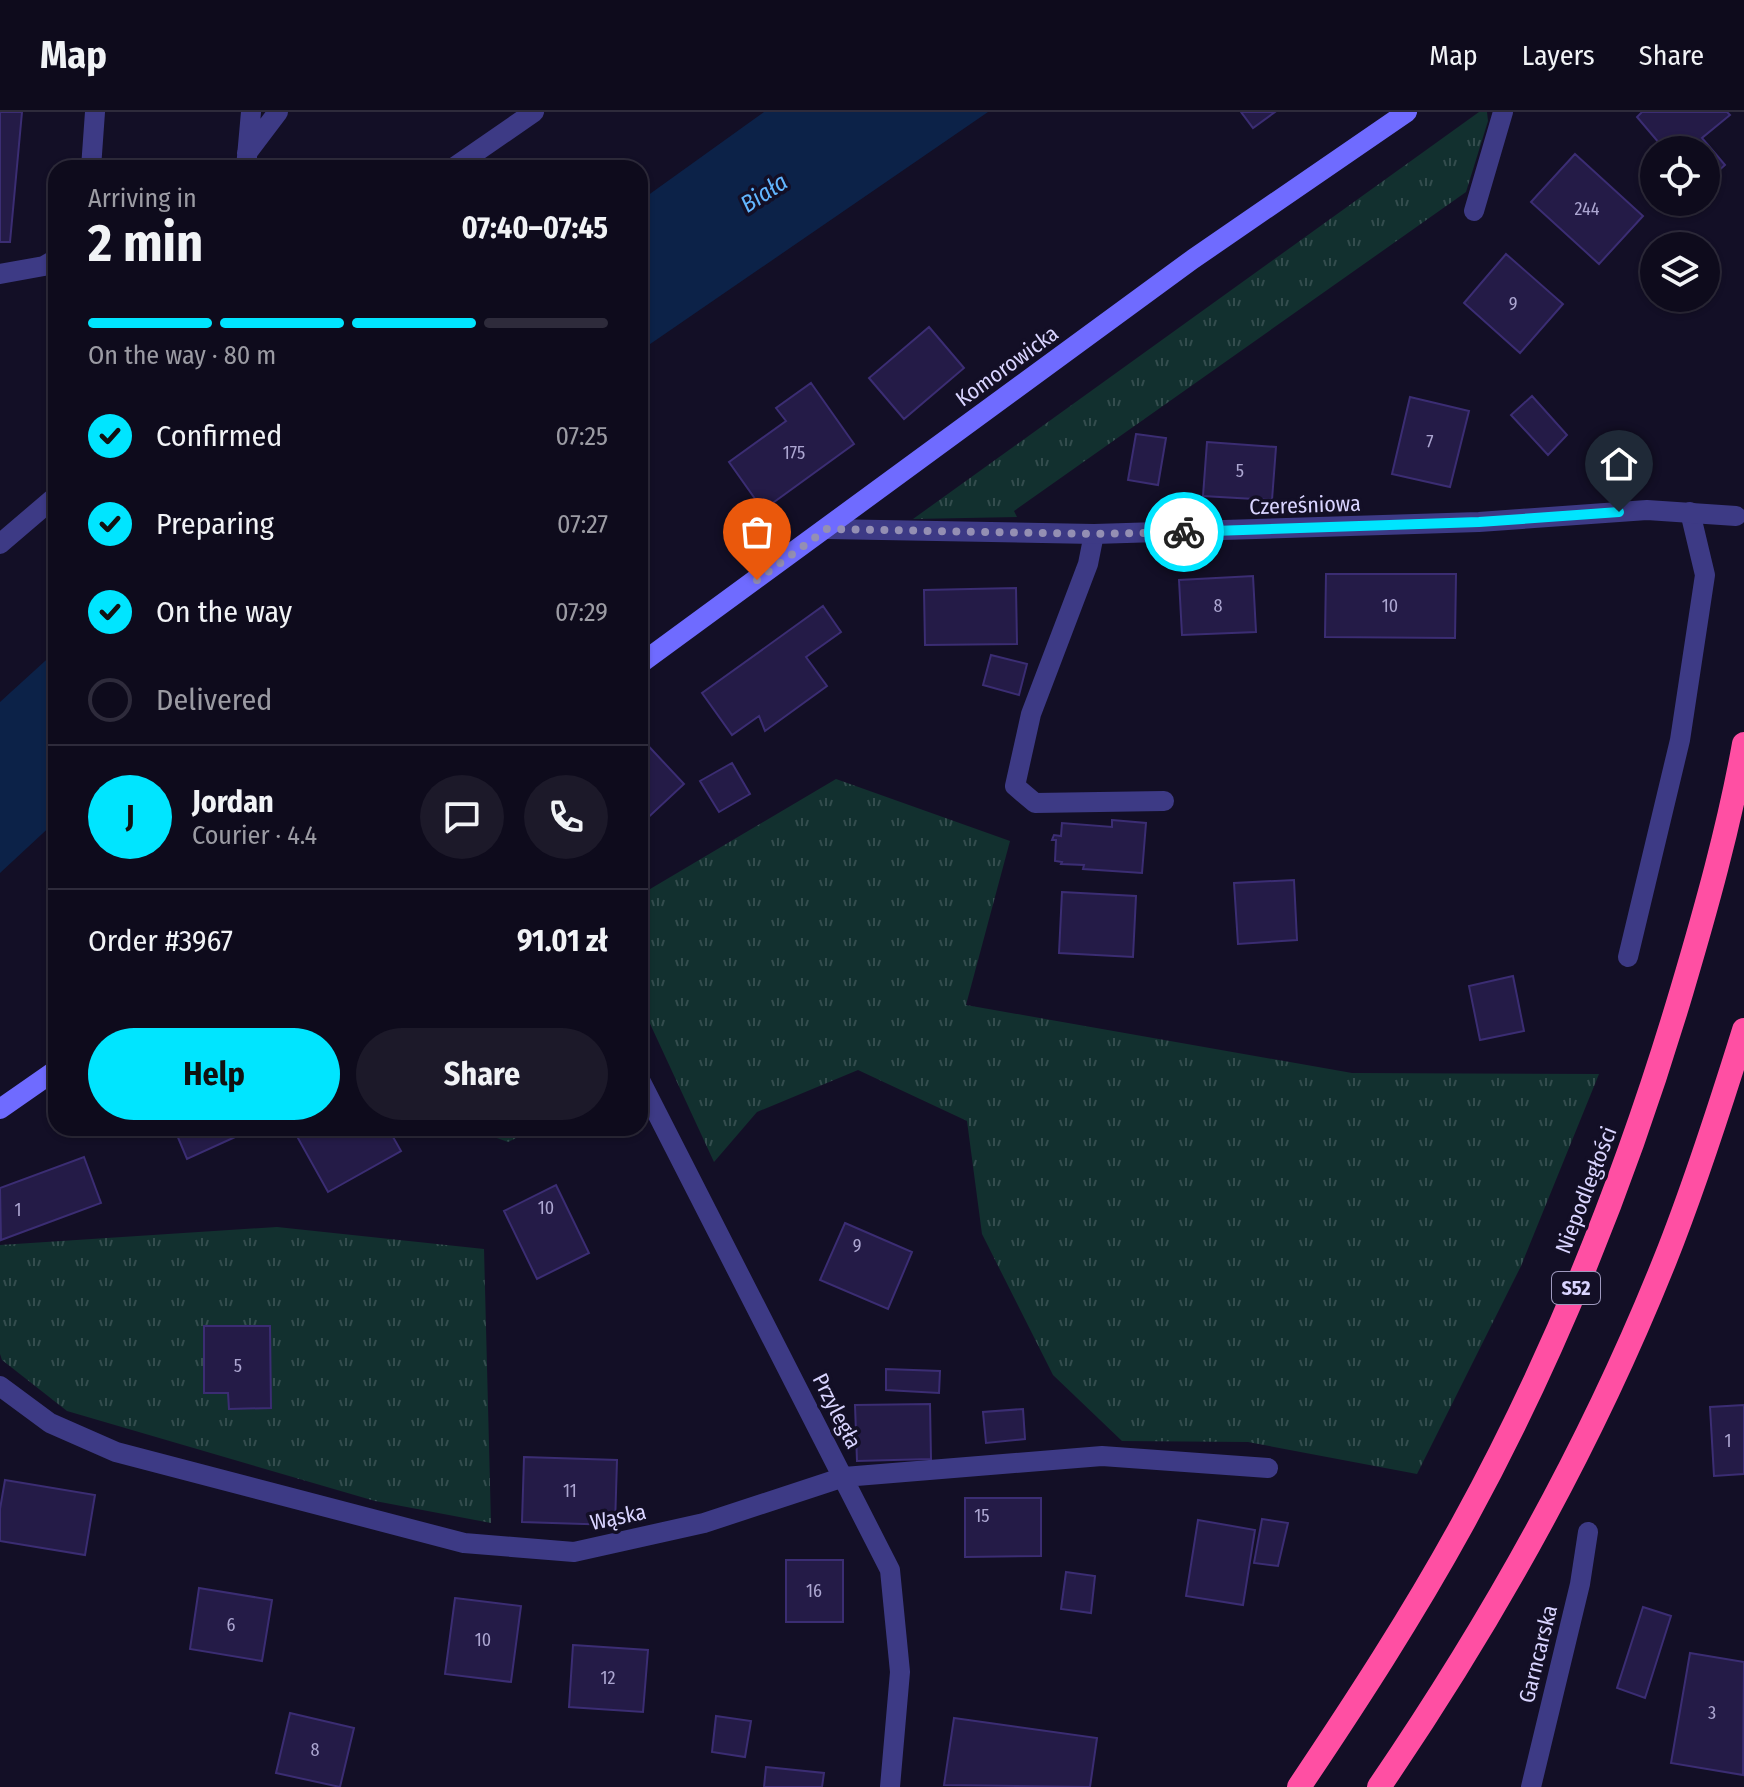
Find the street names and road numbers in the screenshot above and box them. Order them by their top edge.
street label: Komorowicka [950,320,1064,412]
street label: Czereśniowa [1249,490,1361,520]
street label: Niepodległości [1549,1123,1623,1257]
road number: S52 [1552,1272,1600,1304]
street label: Przyległa [807,1369,867,1453]
street label: Wąska [588,1498,648,1536]
street label: Garncarska [1513,1602,1563,1706]

